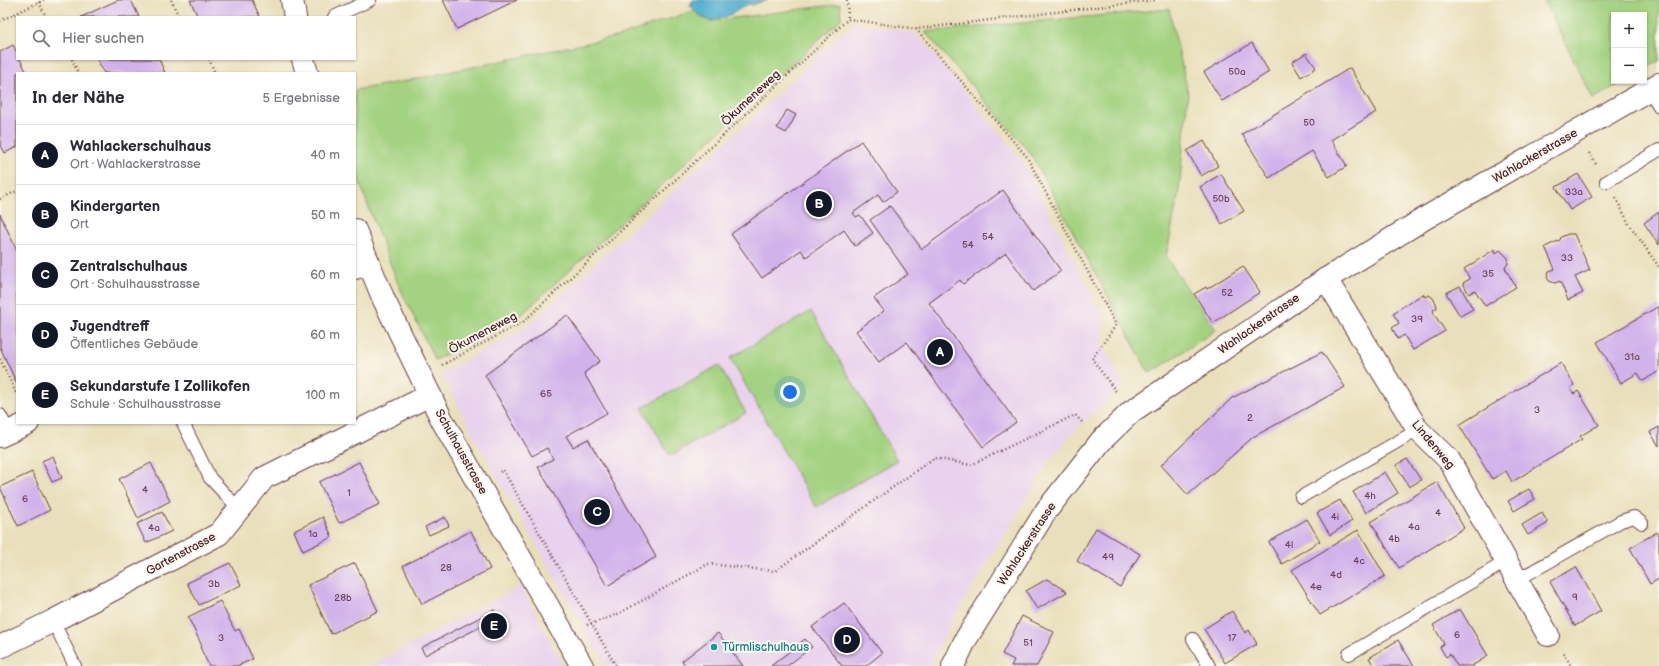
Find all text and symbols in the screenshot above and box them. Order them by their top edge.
map controls [1611,12,1647,84]
button: + [1611,12,1647,48]
search box [16,16,356,60]
icon: search [30,27,52,49]
text: Hier suchen [62,29,144,48]
button: − [1611,48,1647,84]
street label: Ökumeneweg [718,66,784,129]
house number: 50a [1228,66,1246,78]
text: In der Nähe [32,88,125,108]
text: 5 Ergebnisse [263,90,340,106]
house number: 50 [1303,117,1315,129]
street label: Wahlackerstrasse [1490,125,1580,187]
text: Wahlackerschulhaus [70,137,211,156]
text: A [41,147,49,163]
text: 40 m [310,147,340,163]
text: Ort · Wahlackerstrasse [70,156,201,172]
house number: 33a [1565,186,1583,198]
pin: B [806,189,832,219]
house number: 50b [1212,193,1230,205]
text: Kindergarten [70,197,160,216]
text: B [40,207,50,223]
text: 50 m [311,207,340,223]
text: Ort [70,216,89,232]
house number: 54 [982,231,994,243]
house number: 54 [962,239,974,251]
house number: 33 [1561,252,1573,264]
text: Zentralschulhaus [70,257,187,276]
text: C [40,267,50,283]
text: 60 m [310,267,340,283]
house number: 35 [1482,268,1494,280]
text: Ort · Schulhausstrasse [70,276,200,292]
house number: 52 [1221,287,1233,299]
street label: Wahlackerstrasse [1215,290,1303,358]
street label: Ökumeneweg [446,308,520,357]
house number: 39 [1411,313,1423,325]
text: Jugendtreff [70,317,149,336]
text: D [40,327,50,343]
text: 60 m [310,327,340,343]
text: Öffentliches Gebäude [70,336,198,352]
pin: A [927,337,953,367]
house number: 31a [1624,351,1640,363]
text: Sekundarstufe I Zollikofen [70,377,250,396]
your location [780,382,800,402]
text: E [41,387,49,403]
text: 100 m [305,387,340,403]
house number: 65 [540,388,552,400]
text: Schule · Schulhausstrasse [70,396,221,412]
house number: 3 [1534,404,1540,416]
street label: Schulhausstrasse [431,407,491,497]
house number: 2 [1247,412,1253,424]
street label: Lindenweg [1408,418,1458,473]
house number: 4 [142,484,148,496]
house number: 1 [347,487,351,499]
house number: 4h [1364,490,1376,502]
house number: 6 [22,493,28,505]
pin: C [584,497,610,527]
street label: Wahlackerstrasse [995,500,1059,588]
house number: 4 [1435,507,1441,519]
house number: 4i [1331,511,1339,523]
house number: 4a [1408,521,1420,533]
house number: 4a [148,522,160,534]
house number: 1a [308,528,318,540]
street label: Gartenstrasse [143,529,219,579]
house number: 4b [1388,533,1400,545]
house number: 4l [1285,539,1293,551]
house number: 49 [1102,551,1114,563]
house number: 4c [1353,555,1365,567]
house number: 28 [440,562,452,574]
house number: 4d [1330,569,1342,581]
house number: 3b [208,578,220,590]
house number: 4e [1310,581,1322,593]
house number: 9 [1572,591,1578,603]
house number: 28b [334,592,352,604]
pin: E [481,611,507,641]
pin: D [834,625,860,655]
house number: 6 [1454,629,1460,641]
house number: 3 [218,632,224,644]
house number: 17 [1228,632,1236,644]
house number: 51 [1023,637,1033,649]
place label: Türmlischulhaus [722,640,809,655]
marker: Türmlischulhaus [709,642,719,652]

